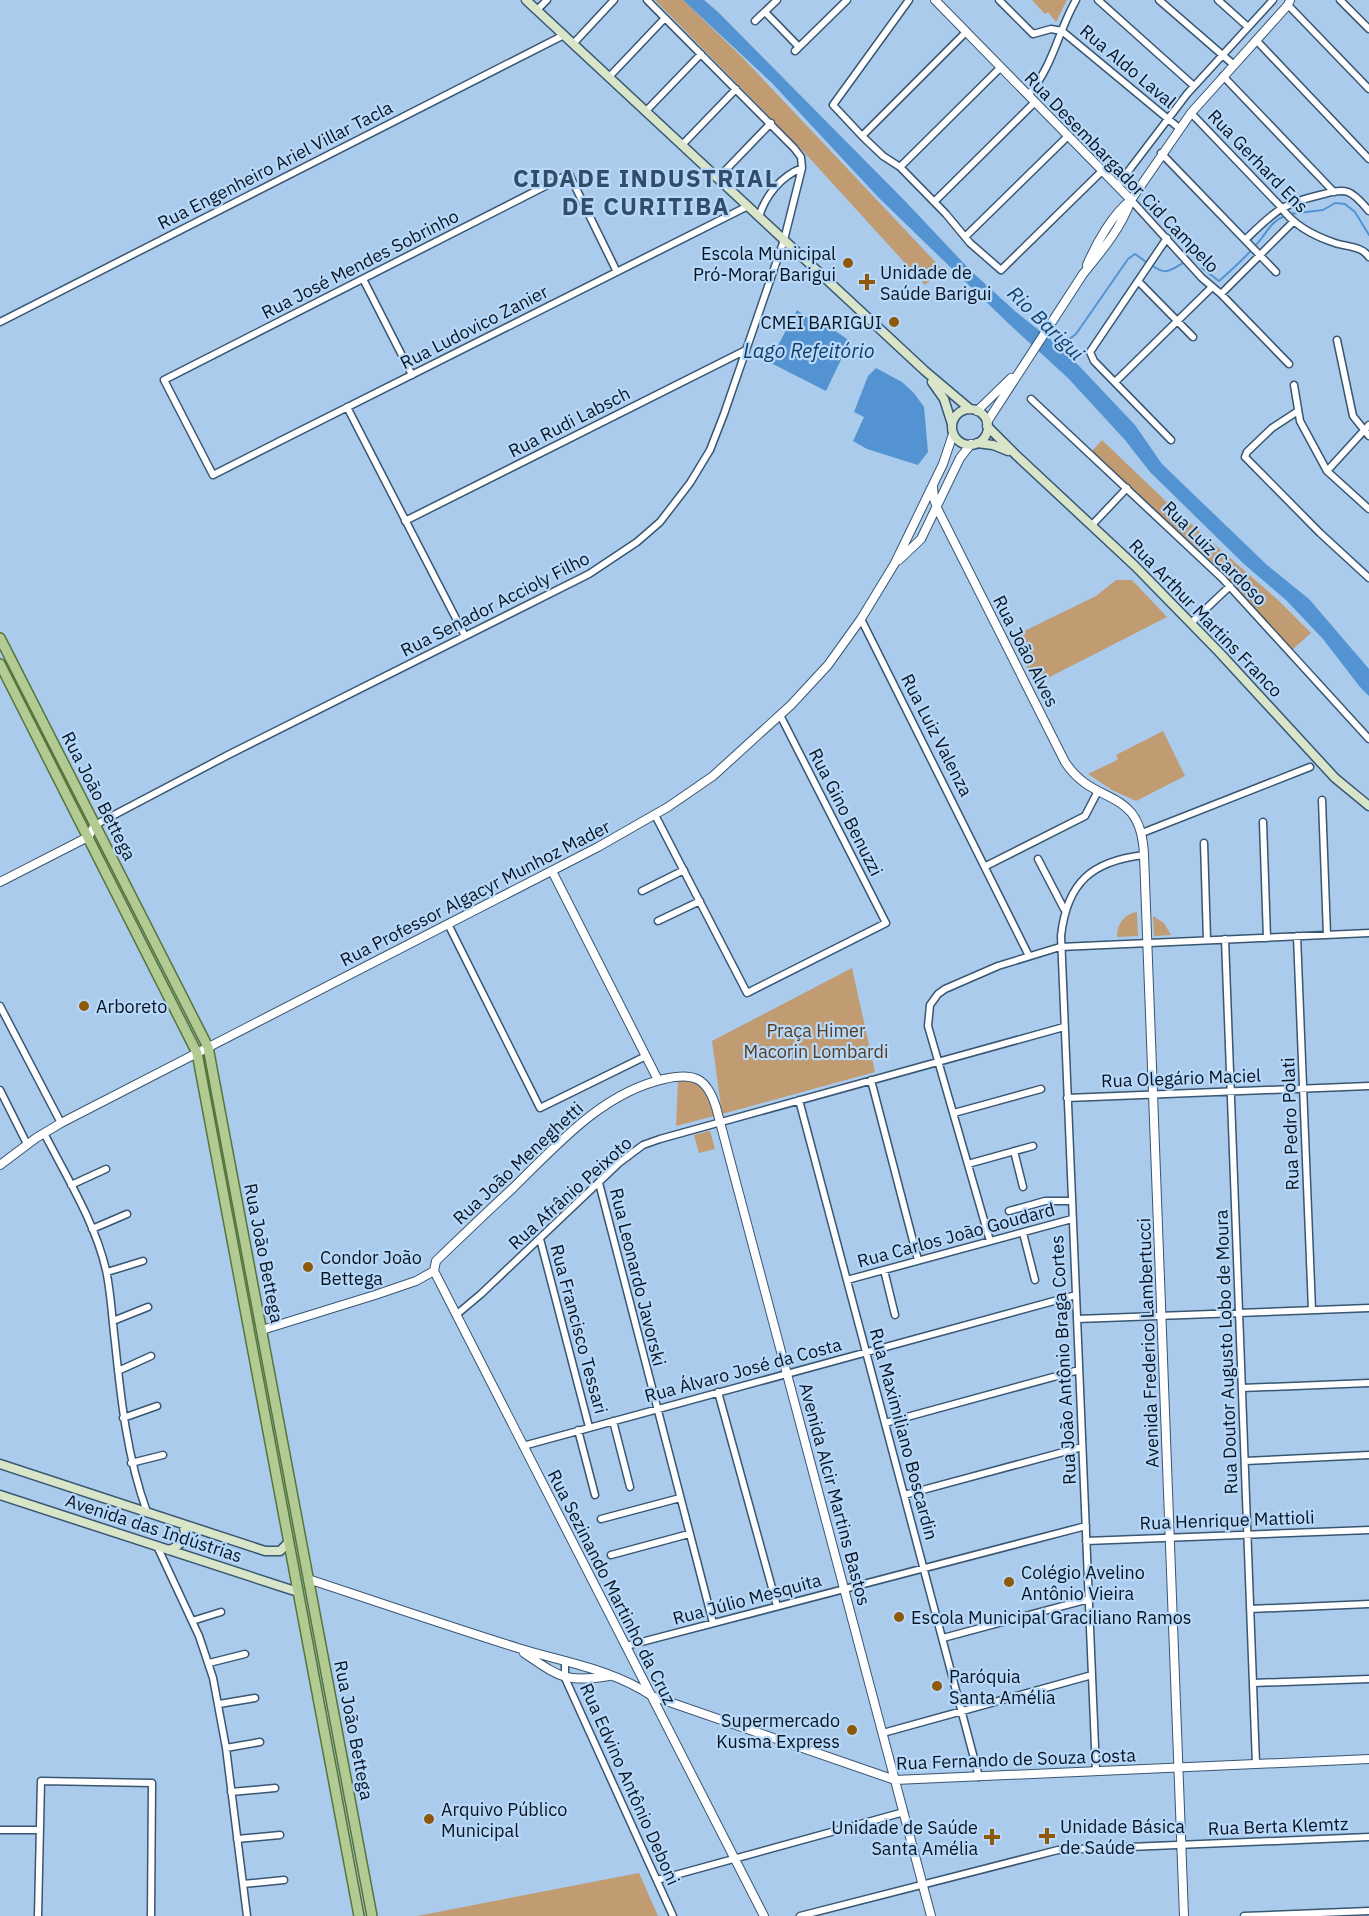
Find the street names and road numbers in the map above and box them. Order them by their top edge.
street label: Rua Aldo Laval [1075,19,1181,113]
street label: Rua Desembargador Cid Campelo [1020,67,1224,277]
street label: Rua Engenheiro Ariel Villar Tacla [154,95,397,234]
street label: Rua Gerhard Ens [1203,104,1313,218]
street label: Rua José Mendes Sobrinho [257,204,463,324]
street label: Rua Ludovico Zanier [396,280,552,374]
street label: Rua Rudi Labsch [504,381,634,463]
street label: Rua Luiz Cardoso [1158,496,1272,610]
street label: Rua Arthur Martins Franco [1124,534,1288,702]
street label: Rua Senador Accioly Filho [397,546,593,662]
street label: Rua João Alves [988,591,1064,711]
street label: Rua Luiz Valenza [896,670,978,801]
street label: Rua João Bettega [57,728,142,865]
street label: Rua Gino Benuzzi [804,744,888,880]
street label: Rua Professor Algacyr Munhoz Mader [336,814,614,971]
street label: Rua Pedro Polati [1276,1057,1304,1191]
street label: Rua Olegário Maciel [1101,1064,1262,1092]
street label: Rua João Meneghetti [448,1097,588,1229]
street label: Rua Afrânio Peixoto [503,1131,637,1255]
street label: Rua João Bettega [239,1181,289,1325]
street label: Rua Leonardo Javorski [605,1186,671,1368]
street label: Rua Carlos João Goudard [854,1197,1058,1273]
street label: Rua Doutor Augusto Lobo de Moura [1210,1209,1242,1495]
street label: Avenida Frederico Lambertucci [1132,1218,1164,1468]
street label: Rua João Antônio Braga Cortes [1045,1235,1081,1485]
street label: Rua Francisco Tessari [545,1242,613,1416]
street label: Rua Maximiliano Boscardin [865,1326,943,1542]
street label: Rua Álvaro José da Costa [642,1332,845,1407]
street label: Avenida Alcir Martins Bastos [794,1380,876,1608]
street label: Rua Sezinando Martinho da Cruz [543,1466,681,1708]
street label: Avenida das Indústrias [63,1489,245,1567]
street label: Rua Henrique Mattioli [1139,1505,1315,1535]
street label: Rua Júlio Mesquita [670,1568,824,1630]
street label: Rua João Bettega [329,1658,379,1802]
street label: Rua Edvino Antônio Deboni [575,1679,685,1889]
street label: Rua Fernando de Souza Costa [896,1743,1137,1775]
street label: Rua Berta Klemtz [1207,1812,1349,1840]

